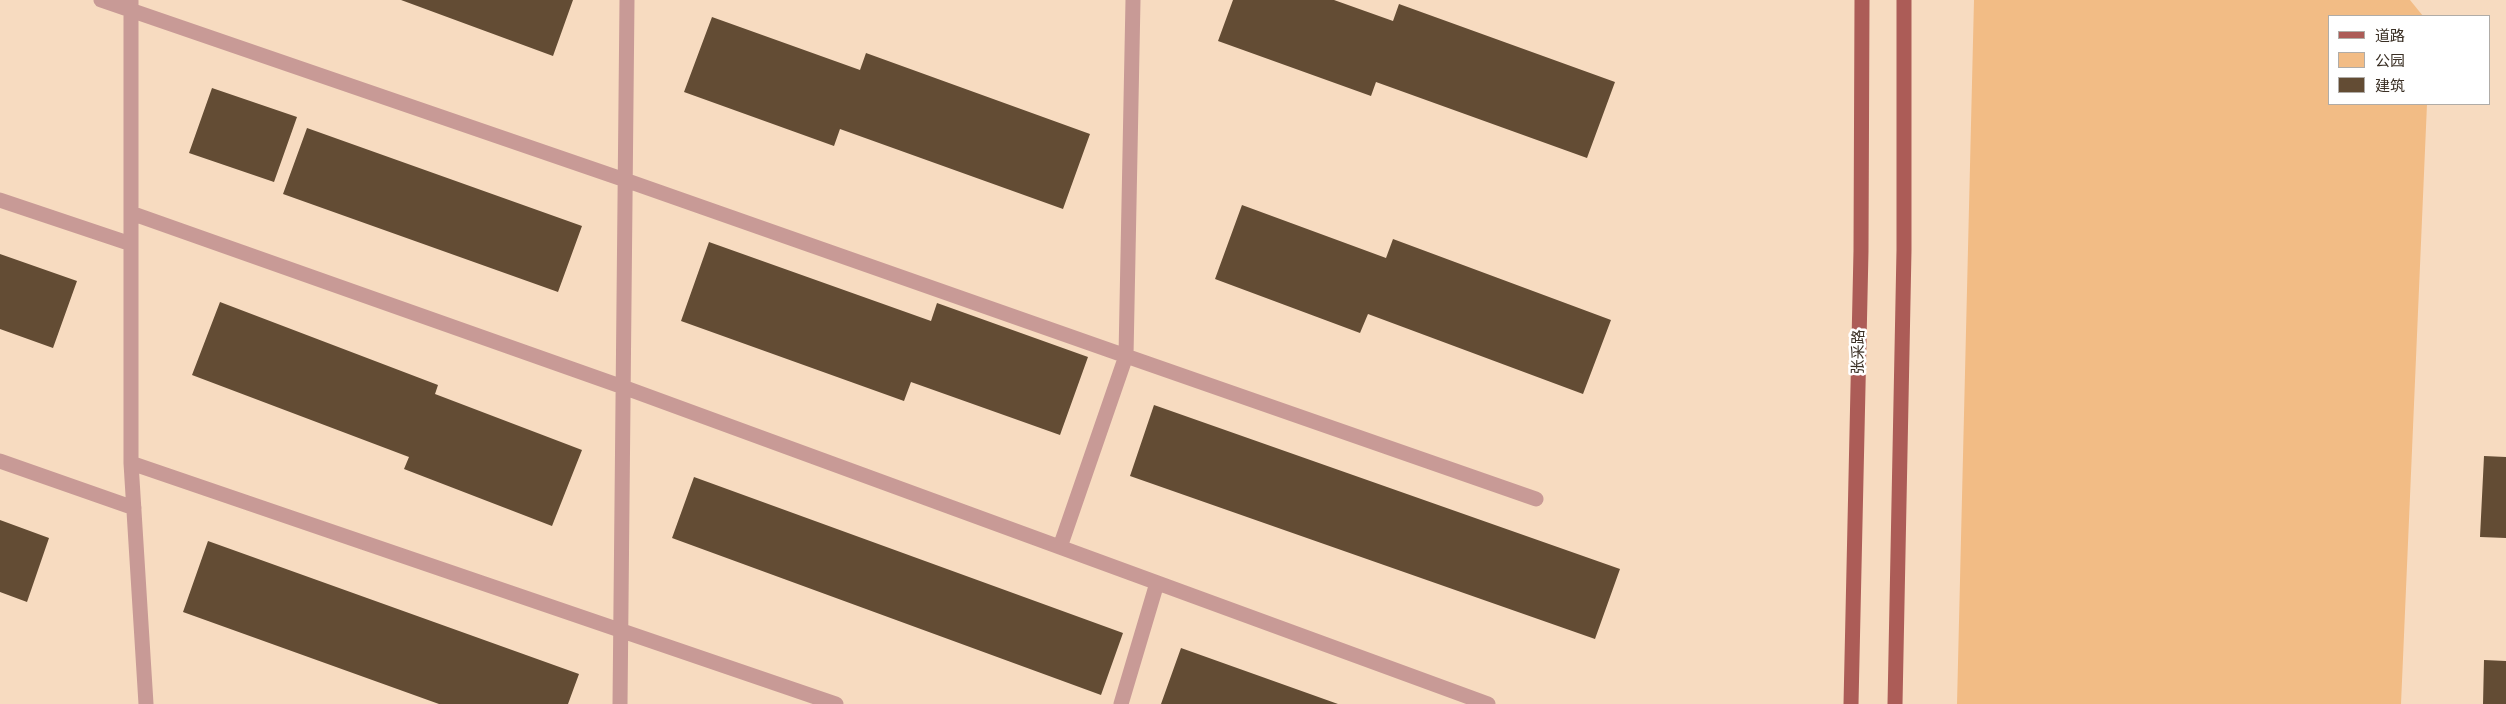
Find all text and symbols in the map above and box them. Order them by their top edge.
legend [2328,15,2491,105]
text: 道路 [2375,25,2405,46]
text: 公园 [2375,50,2405,71]
text: 建筑 [2375,75,2405,96]
street label: 张采路 [1850,329,1868,375]

